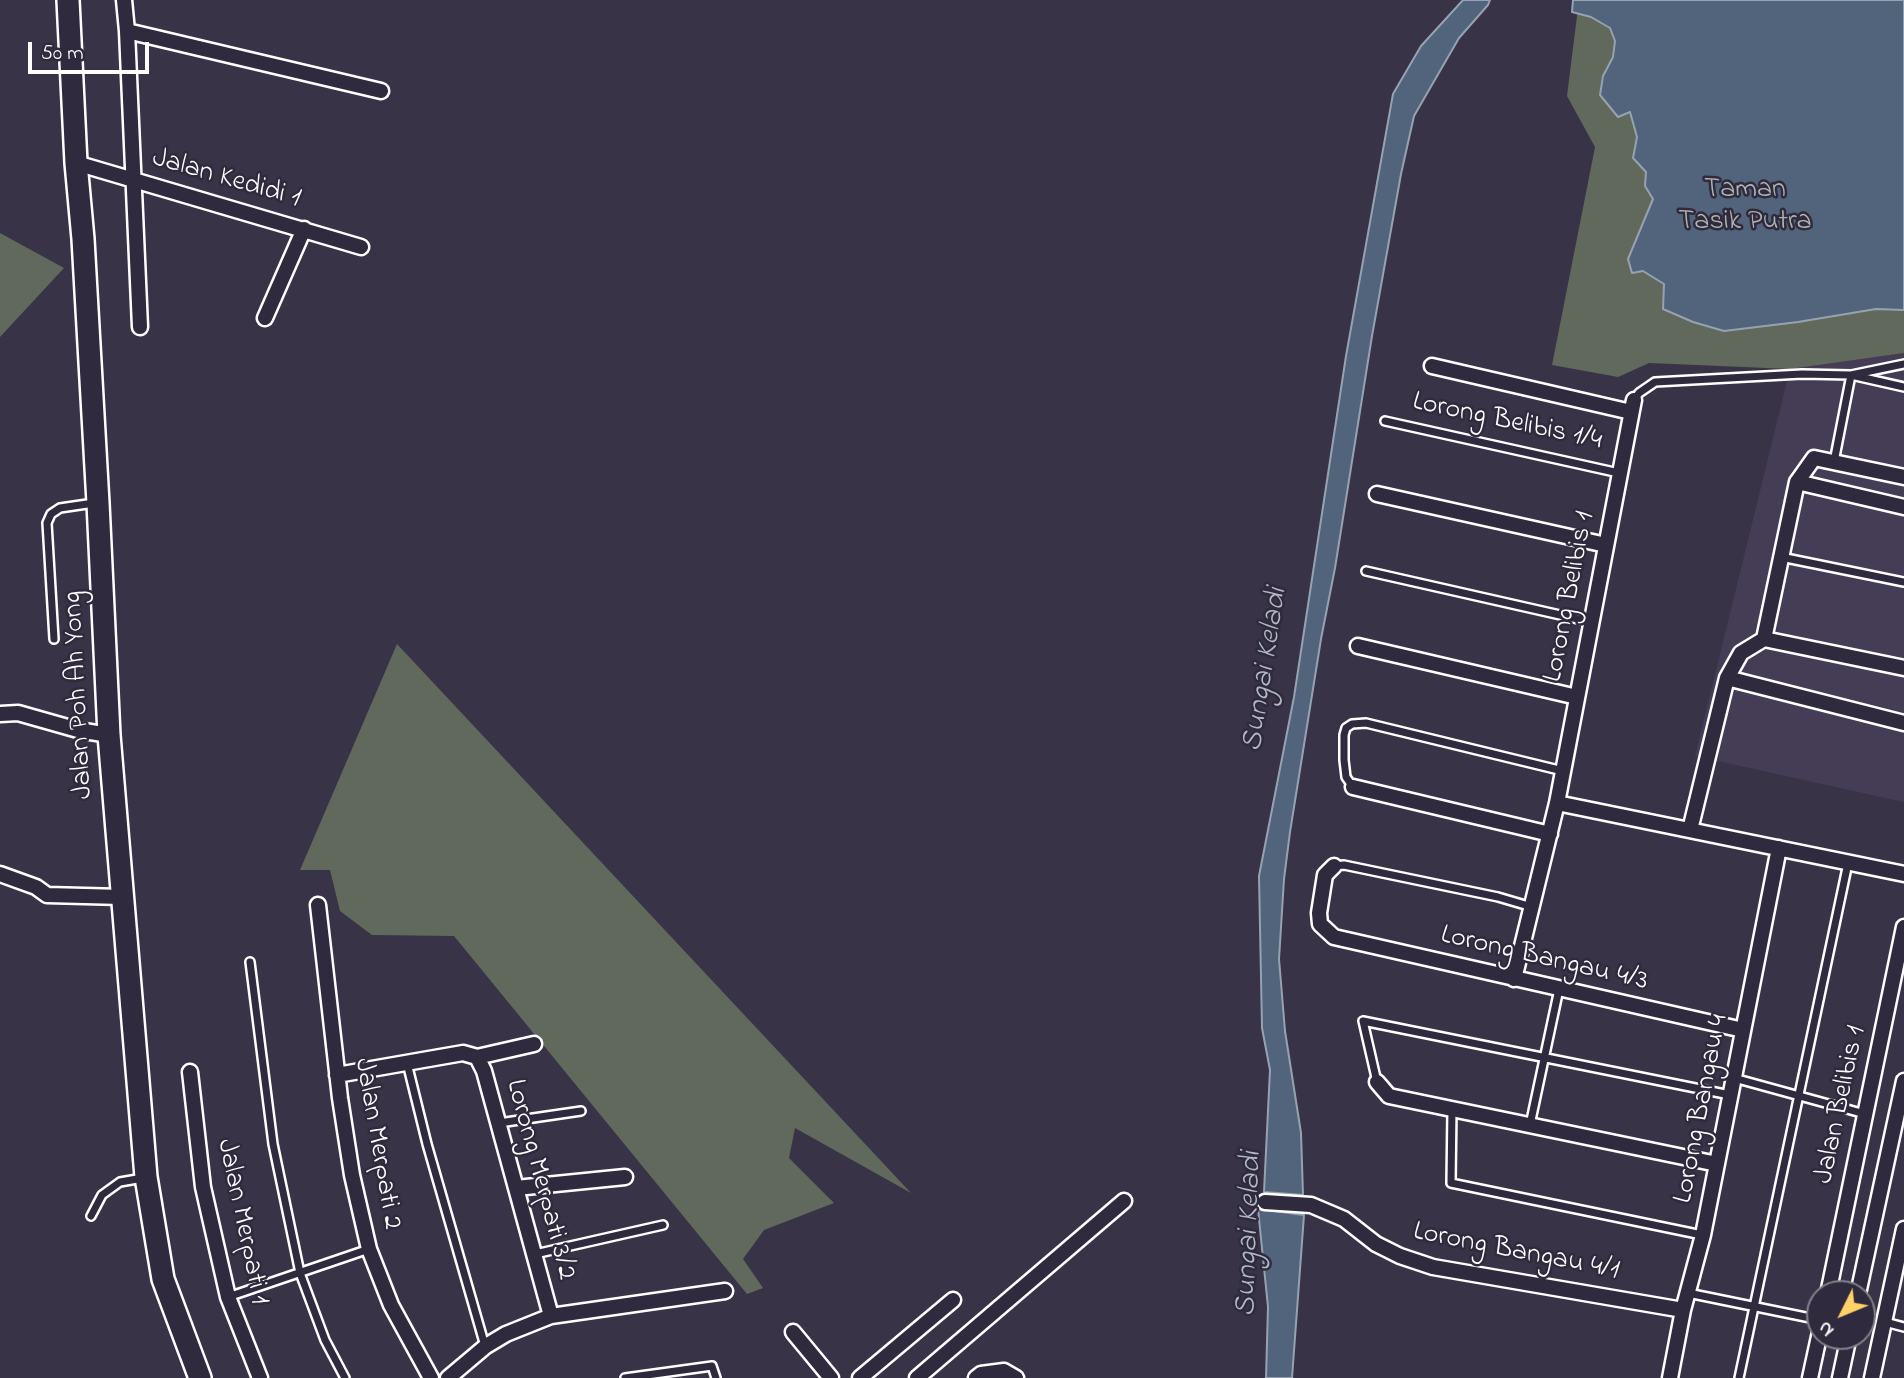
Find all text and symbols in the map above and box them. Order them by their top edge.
scale bar [32,28,152,72]
text: 50 m [41,39,84,69]
street label: Jalan Kedidi 1 [148,143,304,217]
park label: Taman Tasik Putra [1678,174,1812,240]
street label: Lorong Belibis 1/4 [1409,387,1605,459]
street label: Lorong Belibis 1 [1538,509,1604,685]
water label: Sungai Keladi [1236,586,1298,754]
street label: Jalan Poh Ah Yong [58,590,102,800]
street label: Lorong Bangau 4/3 [1437,920,1651,1000]
street label: Lorong Bangau 4 [1668,1012,1738,1206]
street label: Jalan Belibis 1 [1809,1023,1875,1187]
street label: Jalan Merpati 2 [344,1056,408,1232]
street label: Lorong Merpati 3/2 [496,1076,582,1284]
street label: Jalan Merpati 1 [207,1136,275,1308]
water label: Sungai Keladi [1230,1151,1272,1317]
street label: Lorong Bangau 4/1 [1410,1217,1622,1289]
north arrow [1806,1280,1876,1350]
text: N [1812,1314,1841,1342]

